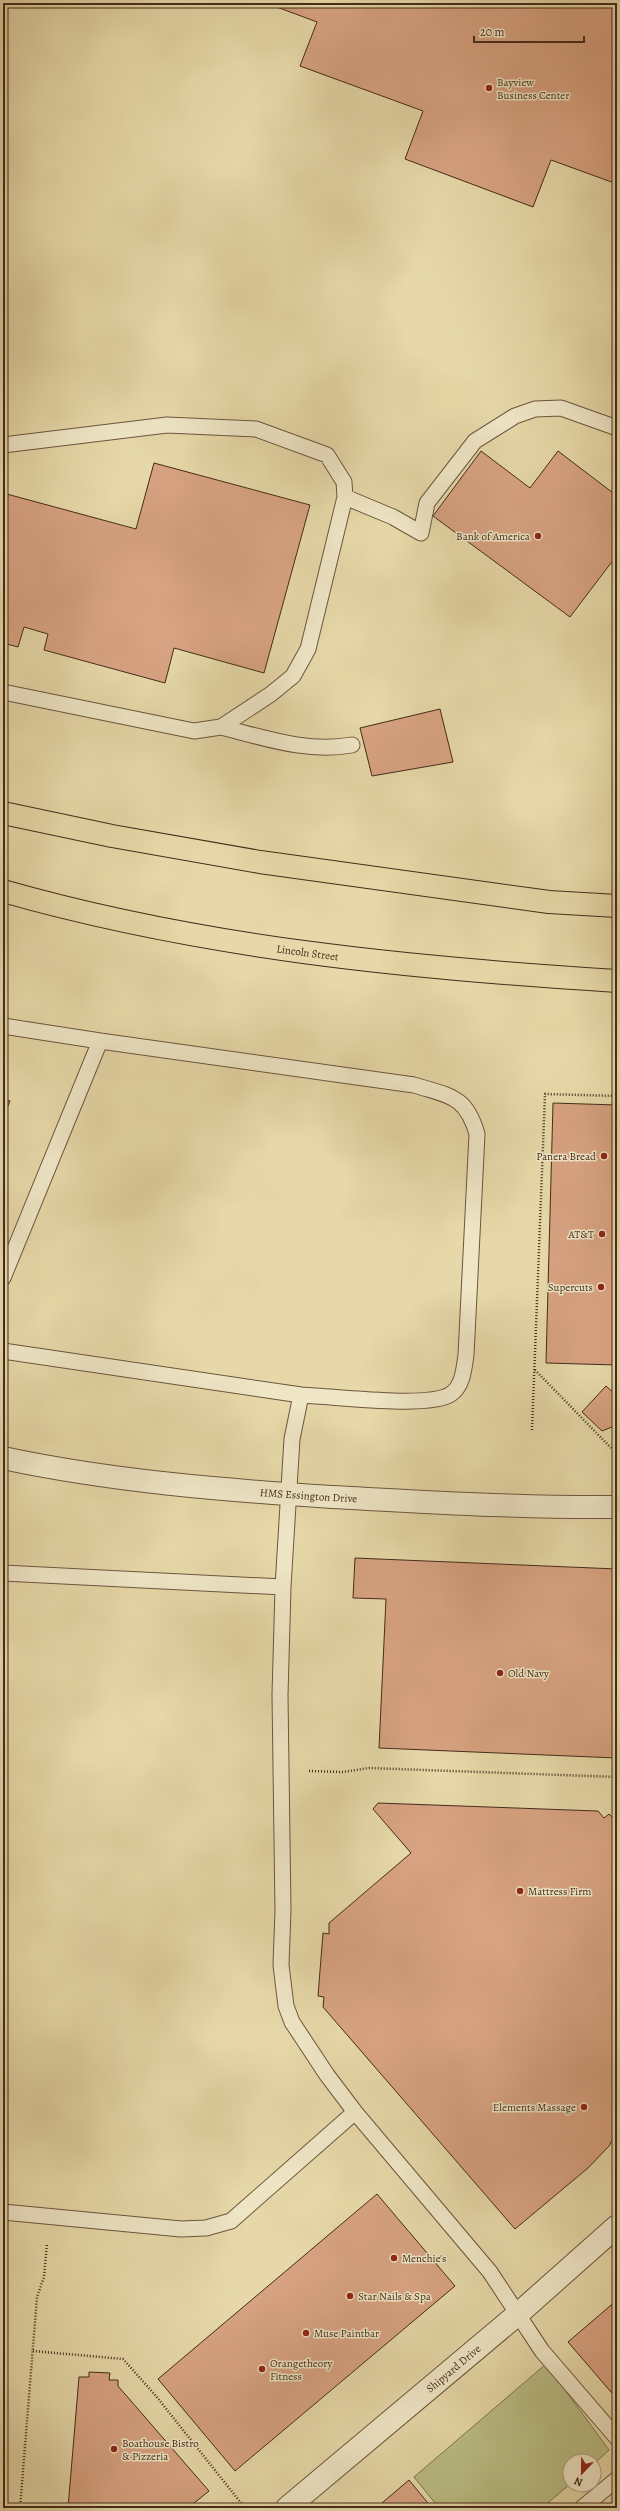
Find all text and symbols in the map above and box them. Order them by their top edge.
scale bar [474,18,584,44]
text: 20 m [480,24,504,40]
place label: Bayview Business Center [497,75,569,103]
marker: Bayview Business Center [484,83,494,93]
place label: Bank of America [456,529,531,544]
marker: Bank of America [533,531,543,541]
street label: Lincoln Street [275,941,340,965]
place label: Panera Bread [536,1149,596,1164]
marker: Panera Bread [599,1151,609,1161]
place label: AT&T [567,1227,594,1242]
marker: AT&T [597,1229,607,1239]
place label: Supercuts [548,1280,593,1295]
marker: Supercuts [596,1282,606,1292]
street label: HMS Essington Drive [259,1485,358,1506]
place label: Old Navy [508,1666,549,1681]
marker: Old Navy [495,1668,505,1678]
place label: Mattress Firm [528,1884,592,1899]
marker: Mattress Firm [515,1886,525,1896]
place label: Elements Massage [493,2100,576,2115]
marker: Elements Massage [579,2102,589,2112]
place label: Menchie's [402,2251,446,2266]
marker: Menchie's [389,2253,399,2263]
place label: Star Nails & Spa [358,2289,432,2304]
marker: Star Nails & Spa [345,2291,355,2301]
place label: Muse Paintbar [314,2326,379,2341]
marker: Muse Paintbar [301,2328,311,2338]
street label: Shipyard Drive [423,2341,484,2396]
place label: Orangetheory Fitness [270,2356,333,2384]
marker: Orangetheory Fitness [257,2364,267,2374]
place label: Boathouse Bistro & Pizzeria [122,2436,199,2464]
marker: Boathouse Bistro & Pizzeria [109,2444,119,2454]
north arrow [562,2453,602,2493]
text: N [572,2473,585,2490]

